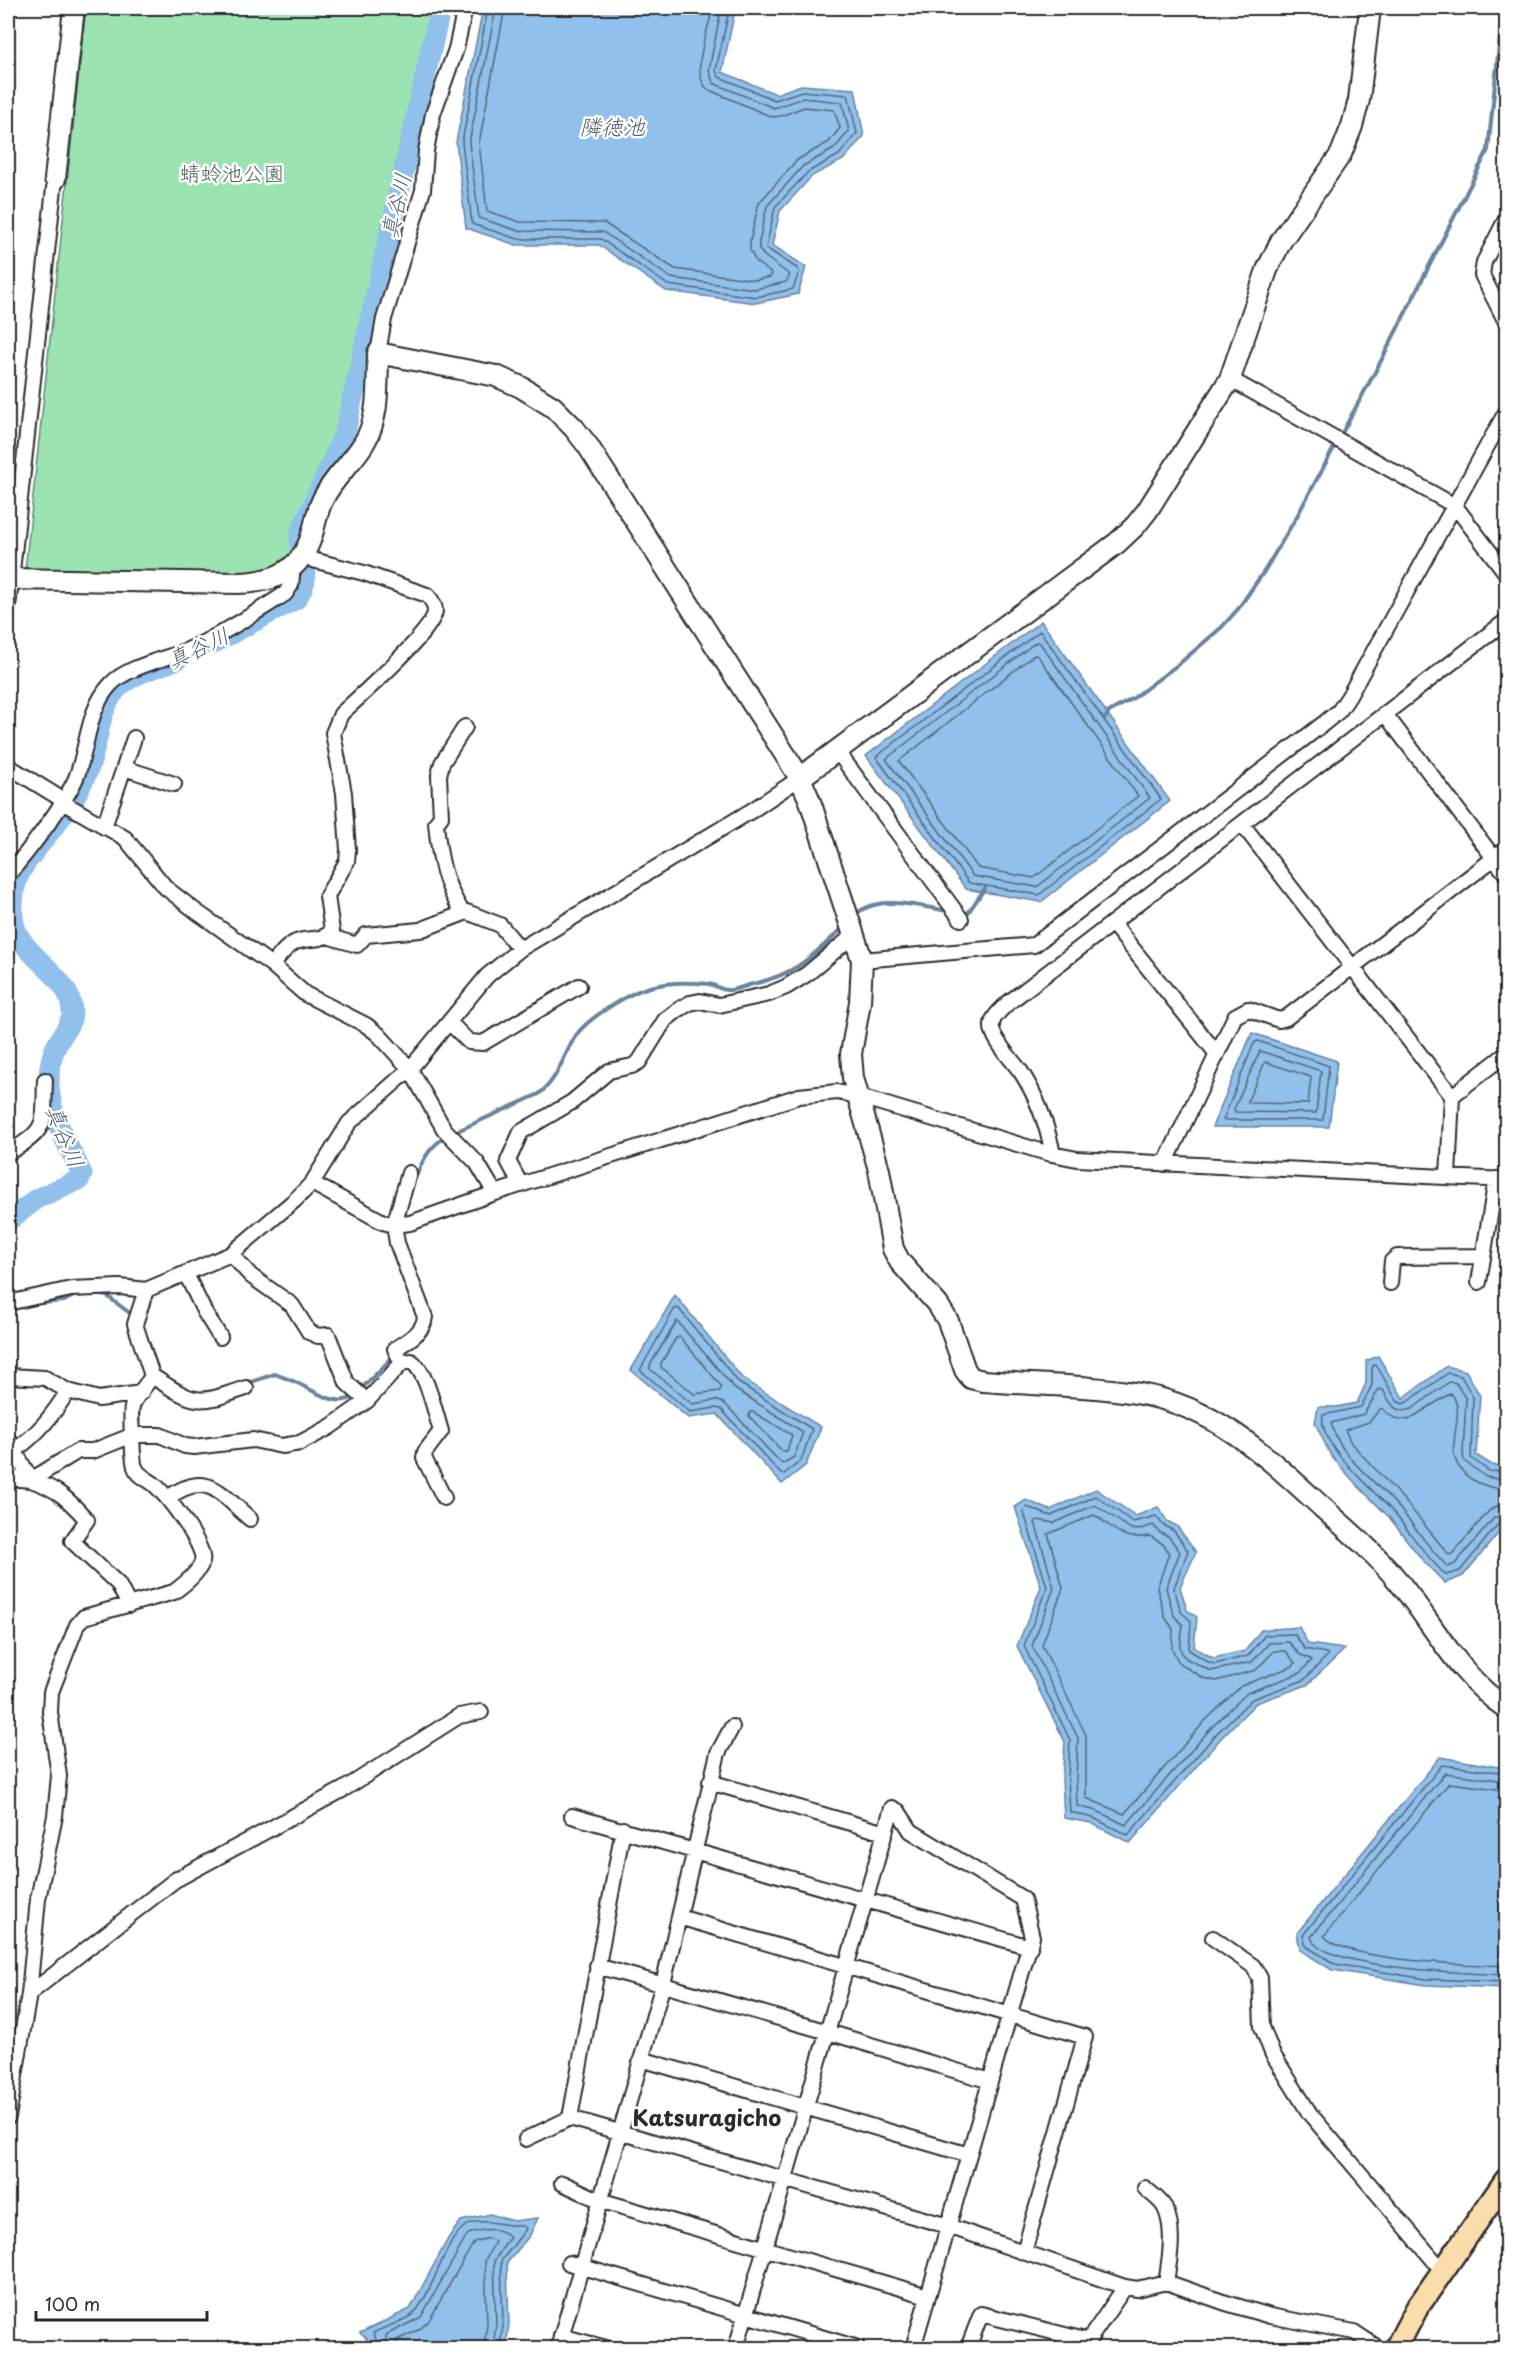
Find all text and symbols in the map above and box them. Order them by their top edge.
water label: 隣徳池 [579,109,646,142]
park label: 蜻蛉池公園 [180,156,285,188]
water label: 真谷川 [371,170,418,242]
water label: 真谷川 [160,618,234,676]
water label: 真谷川 [39,1099,94,1172]
district label: Katsuragicho [633,2100,781,2133]
scale bar [36,2284,207,2322]
text: 100 m [45,2290,100,2317]

